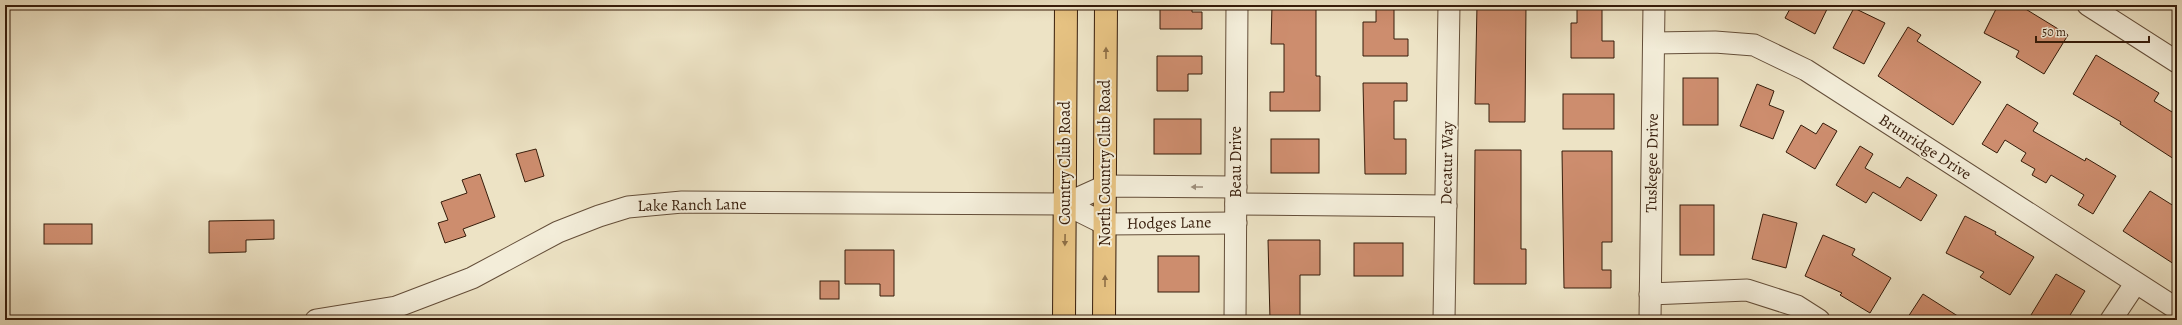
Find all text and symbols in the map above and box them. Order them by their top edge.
scale bar [2036,18,2149,44]
text: 50 m [2042,24,2066,40]
one-way arrow [1103,46,1109,59]
street label: North Country Club Road [1094,79,1116,246]
street label: Country Club Road [1054,100,1076,225]
street label: Brunridge Drive [1874,109,1976,185]
street label: Tuskegee Drive [1640,113,1664,213]
street label: Decatur Way [1435,120,1459,205]
street label: Beau Drive [1225,126,1247,198]
one-way arrow [1190,184,1203,190]
street label: Lake Ranch Lane [637,193,747,217]
street label: Hodges Lane [1127,211,1211,235]
one-way arrow [1062,234,1068,247]
one-way arrow [1102,274,1108,287]

